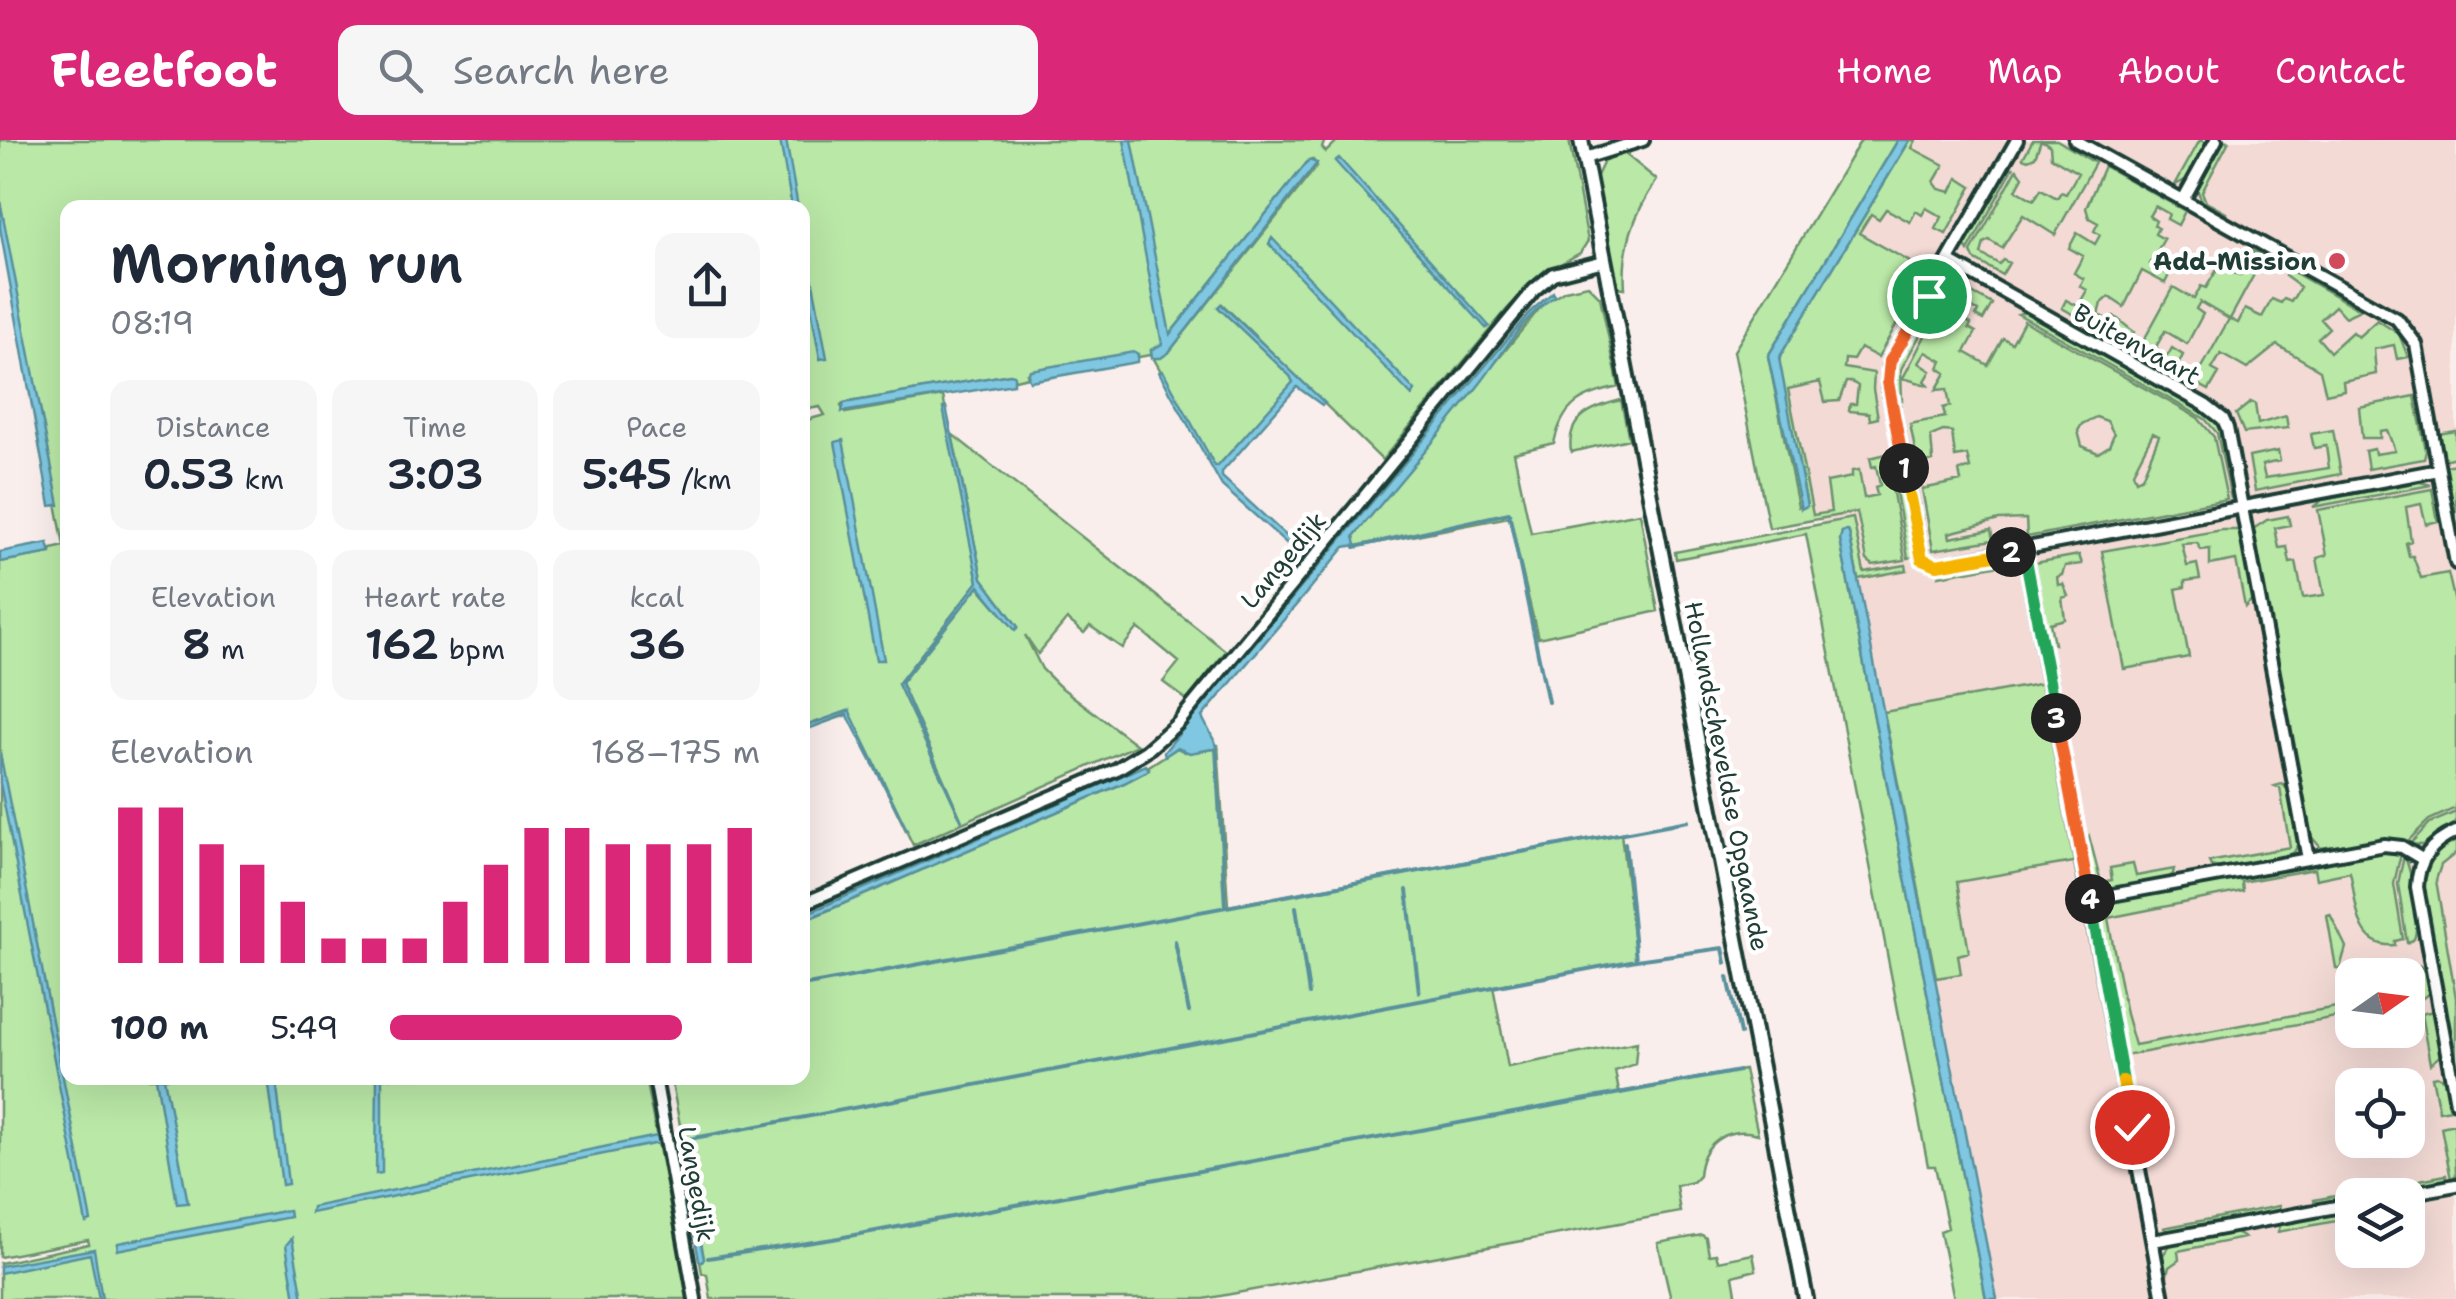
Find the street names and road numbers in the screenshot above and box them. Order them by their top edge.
street label: Buitenvaart [2067,295,2207,393]
street label: Langedijk [1232,504,1334,616]
street label: Hollandscheveldse Opgaande [1676,598,1778,954]
street label: Langedijk [670,1123,724,1245]

